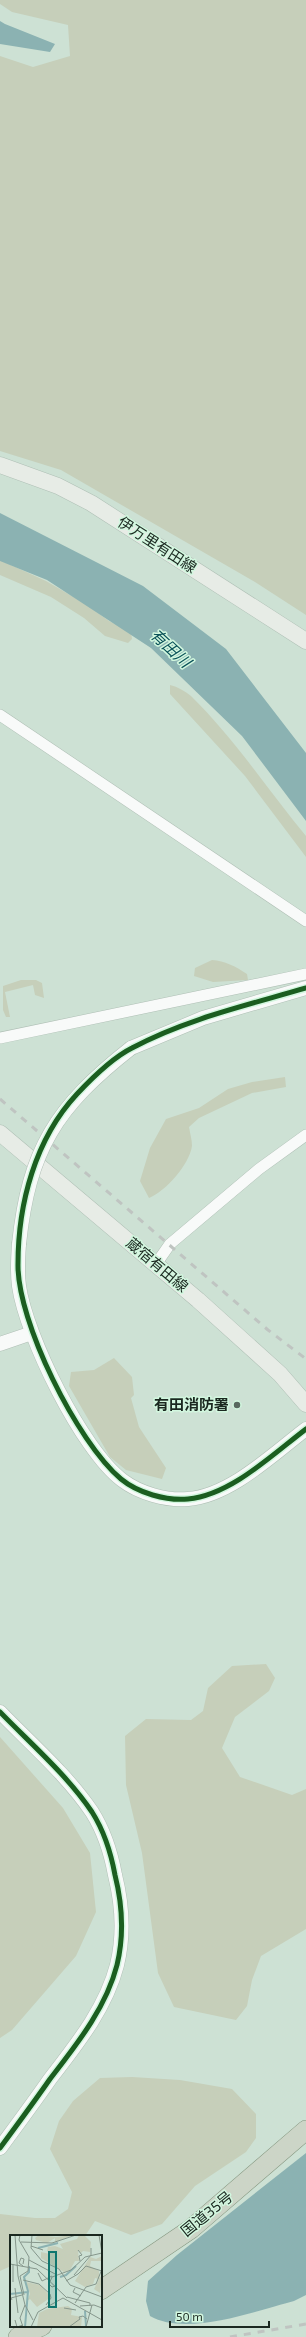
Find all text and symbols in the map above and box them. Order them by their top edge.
street label: 伊万里有田線 [115,512,200,576]
water label: 有田川 [147,624,197,672]
street label: 蔵宿有田線 [123,1233,192,1295]
place label: 有田消防署 [154,1395,229,1413]
marker: 有田消防署 [232,1400,242,1410]
street label: 国道35号 [177,2187,236,2240]
inset map [10,2235,102,2327]
scale bar [170,2303,269,2329]
text: 50 m [176,2309,203,2323]

